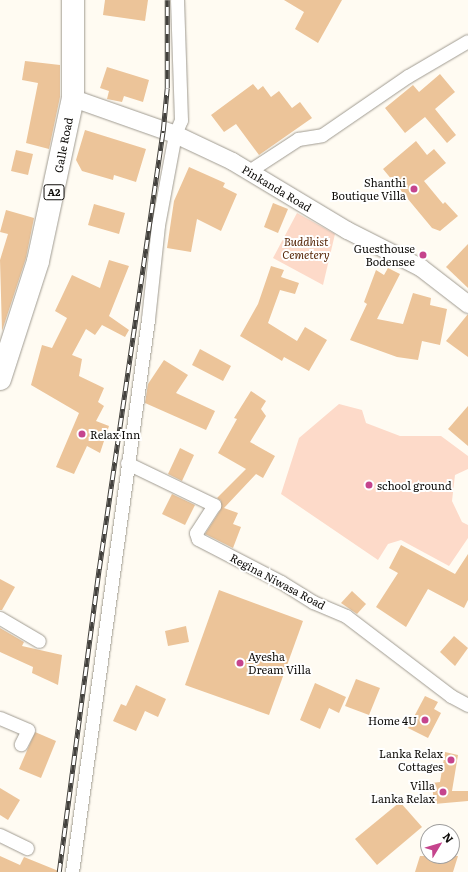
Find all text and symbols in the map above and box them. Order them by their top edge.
street label: Galle Road [51,116,75,174]
street label: Pinkanda Road [240,162,314,214]
place label: Shanthi Boutique Villa [331,176,406,202]
road number: A2 [43,184,65,200]
marker: Shanthi Boutique Villa [409,184,419,194]
park label: Buddhist Cemetery [282,235,330,261]
place label: Guesthouse Bodensee [354,242,415,268]
marker: Guesthouse Bodensee [418,250,428,260]
place label: Relax Inn [90,427,140,441]
marker: Relax Inn [77,429,87,439]
place label: school ground [377,478,452,492]
marker: school ground [364,480,374,490]
street label: Regina Niwasa Road [228,550,328,612]
place label: Ayesha Dream Villa [248,650,311,676]
marker: Ayesha Dream Villa [235,658,245,668]
place label: Home 4U [368,713,417,727]
marker: Home 4U [420,715,430,725]
place label: Lanka Relax Cottages [379,747,443,773]
marker: Lanka Relax Cottages [446,755,456,765]
place label: Villa Lanka Relax [371,779,435,805]
marker: Villa Lanka Relax [438,787,448,797]
north arrow [420,824,460,864]
text: N [440,829,458,846]

